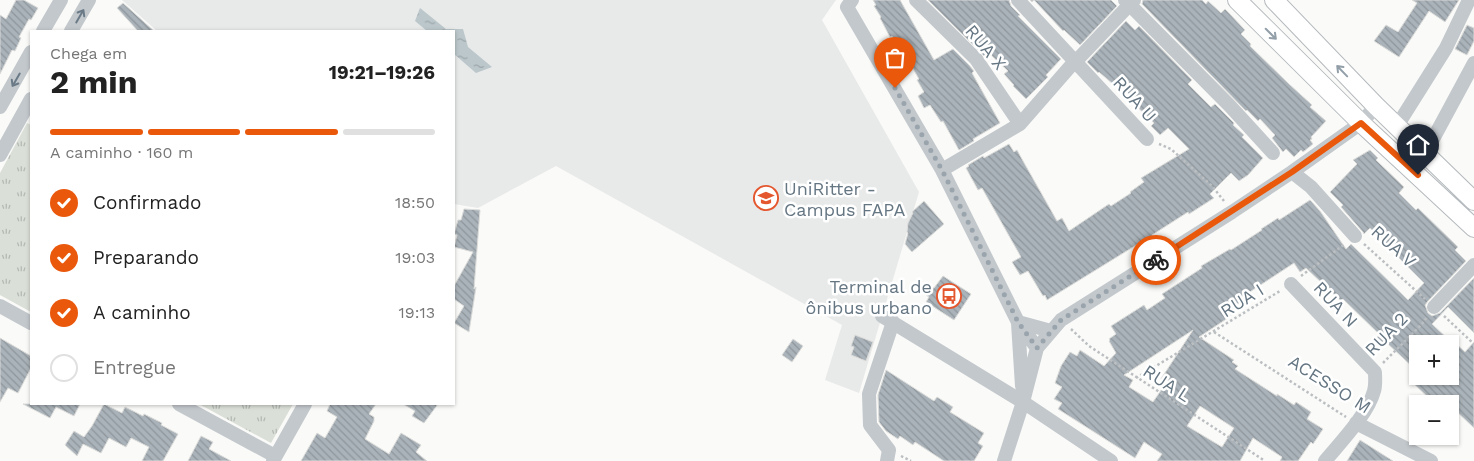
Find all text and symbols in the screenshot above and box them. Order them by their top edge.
one-way arrow [75,9,85,23]
street label: RUA X [961,20,1011,74]
one-way arrow [1265,28,1278,40]
pin [874,37,916,88]
text: Chega em [50,44,127,63]
icon: bag [881,44,909,72]
text: 19:21–19:26 [329,61,435,84]
text: 2 min [50,63,138,101]
one-way arrow [1336,64,1348,77]
one-way arrow [10,72,20,86]
street label: RUA U [1109,72,1161,126]
pin [1397,124,1439,175]
icon: home [1404,131,1432,159]
text: A caminho · 160 m [50,143,193,162]
place label: UniRitter - Campus FAPA [784,178,905,220]
school or university icon: UniRitter - Campus FAPA [753,185,779,211]
icon: check [50,189,78,217]
text: Confirmado [93,191,202,214]
text: 18:50 [395,193,435,212]
street label: RUA V [1367,221,1421,272]
courier [1131,235,1181,285]
icon: check [50,244,78,272]
text: Preparando [93,246,199,269]
icon: bike [1142,246,1170,274]
text: 19:03 [395,248,435,267]
place label: Terminal de ônibus urbano [805,276,932,318]
street label: RUA N [1310,277,1362,331]
street label: RUA I [1217,279,1267,321]
bus stop icon: Terminal de ônibus urbano [936,283,962,309]
icon: check [50,299,78,327]
text: A caminho [93,301,191,324]
text: 19:13 [399,303,435,322]
street label: RUA 2 [1360,308,1412,360]
map controls [1409,335,1459,445]
button: + [1409,335,1459,385]
street label: ACESSO M [1285,350,1375,418]
text: Entregue [93,356,176,379]
street label: RUA L [1139,360,1195,406]
button: − [1409,395,1459,445]

